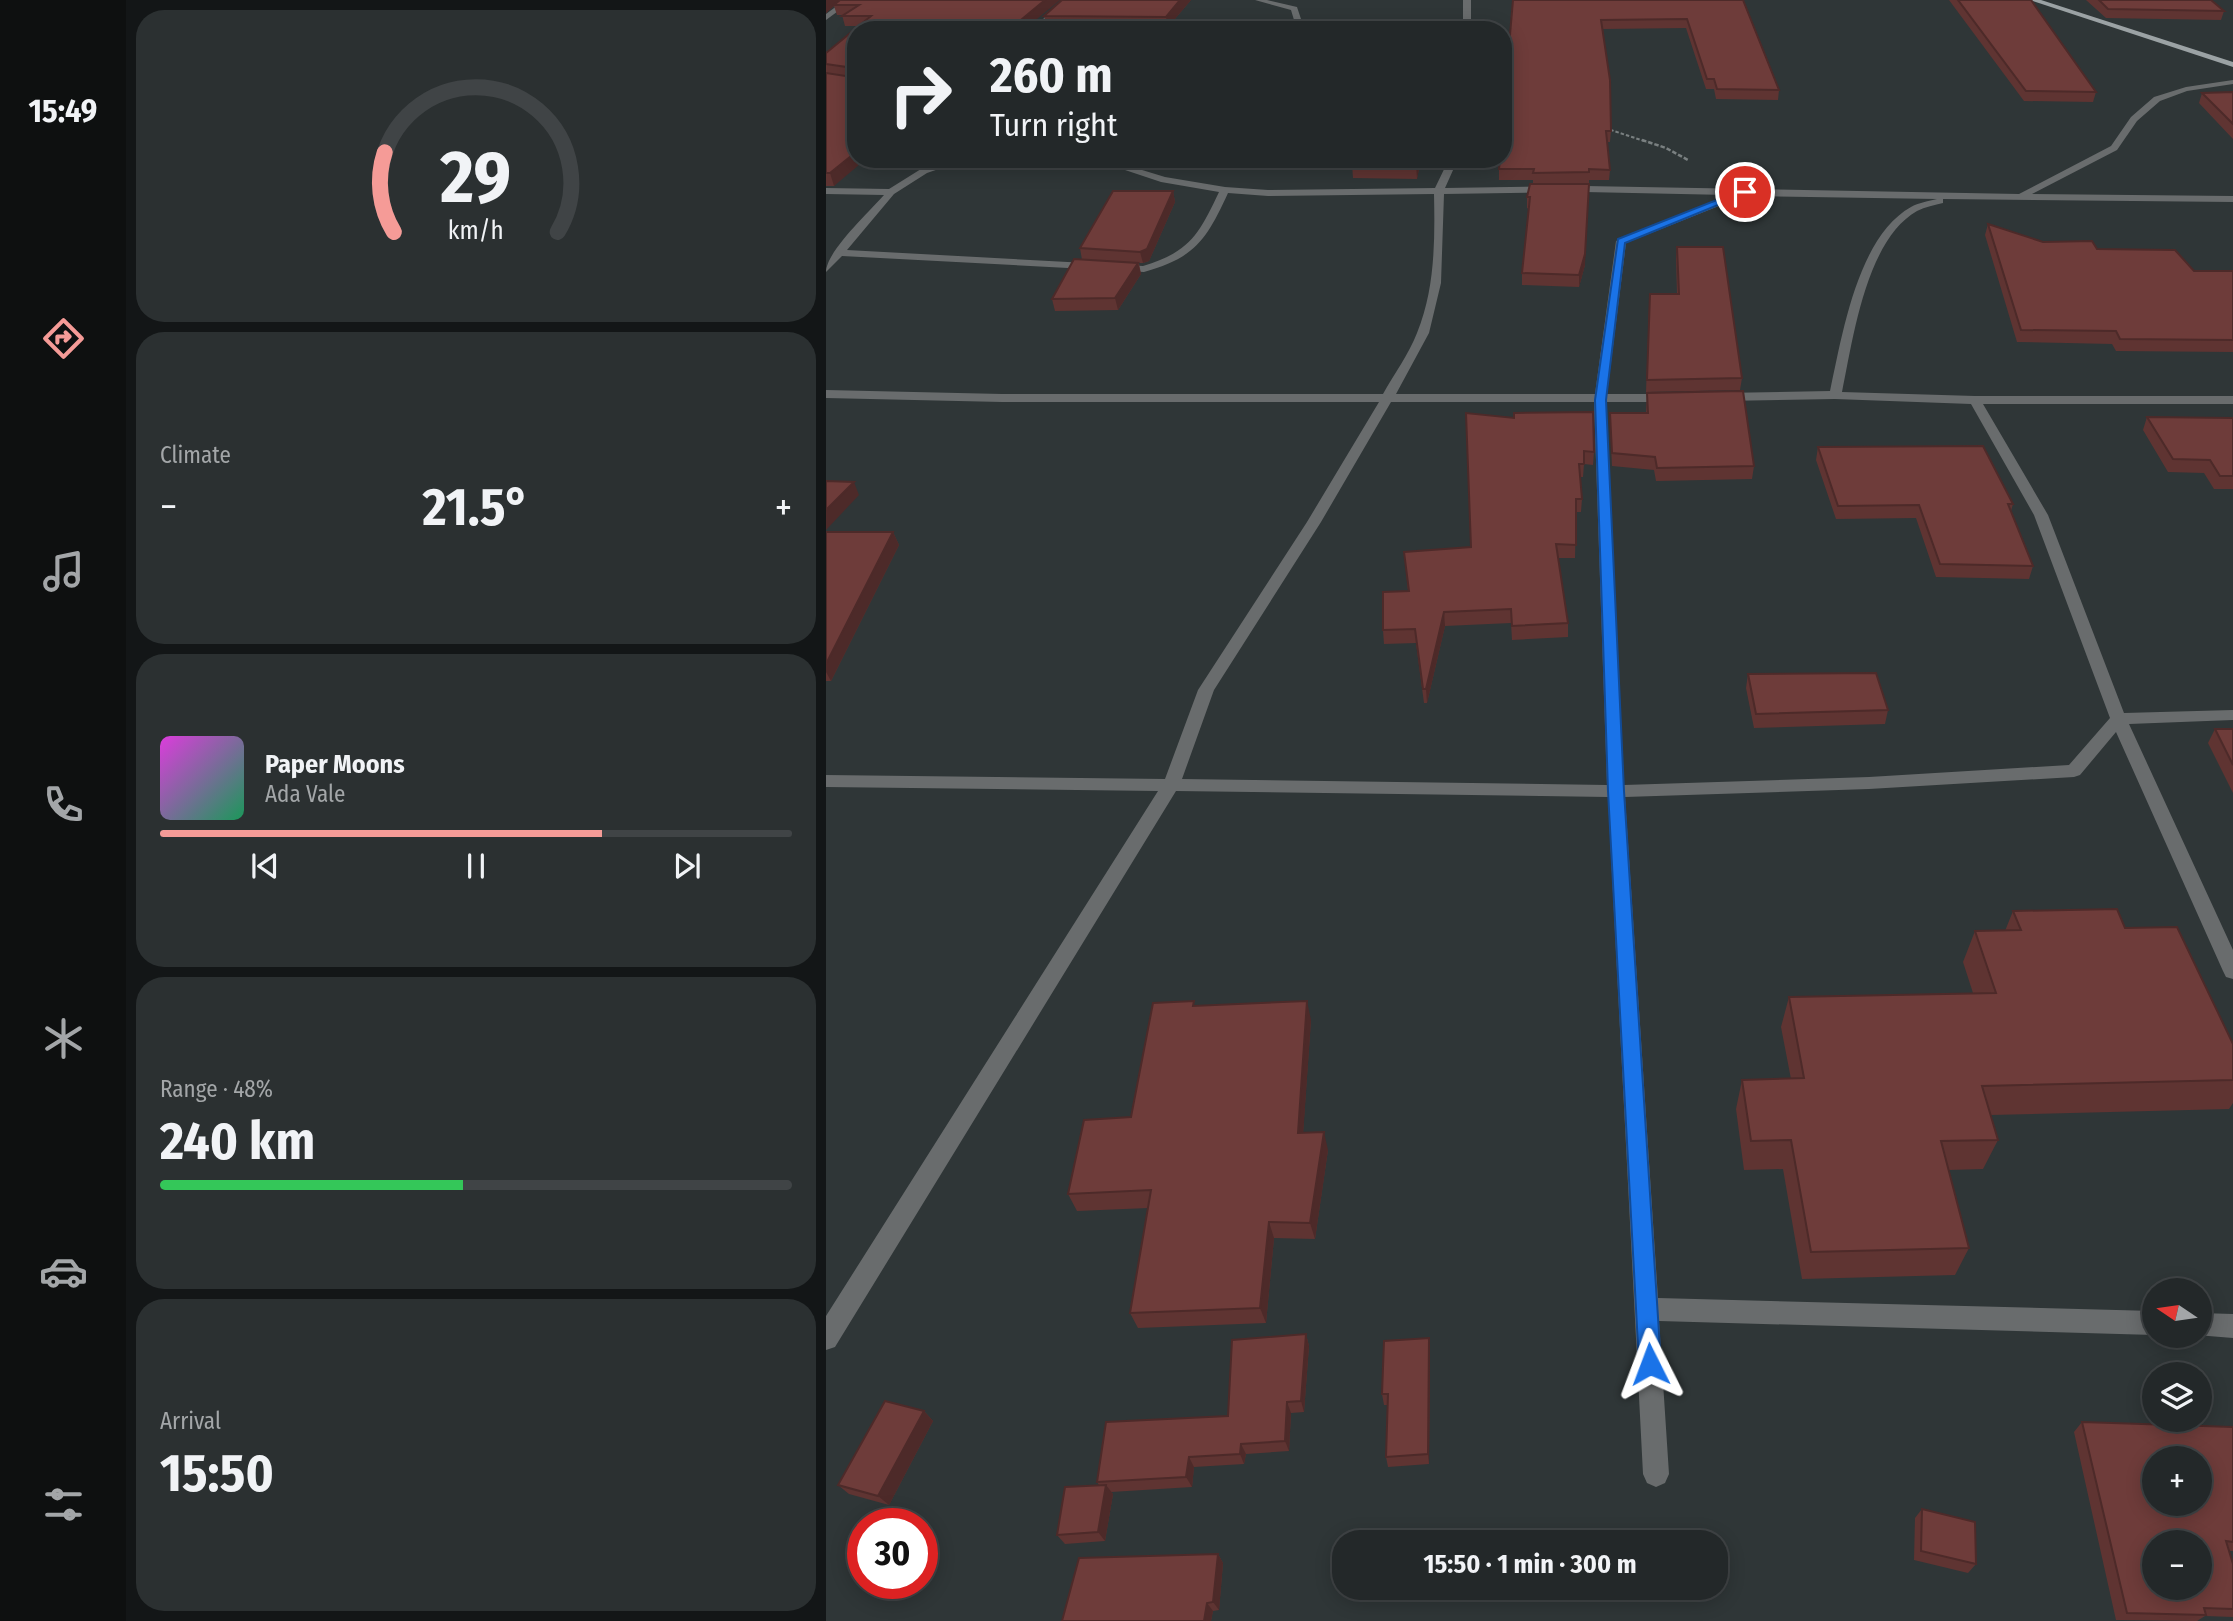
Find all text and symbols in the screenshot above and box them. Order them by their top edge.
text: 260 m [990,46,1113,105]
icon: right [875,49,966,140]
text: 15:49 [29,92,97,130]
text: Turn right [990,106,1117,144]
text: 29 [440,134,511,221]
pin [1715,162,1775,222]
icon: arrive [1726,173,1764,211]
text: km/h [448,216,504,246]
icon: directions [39,314,88,363]
text: Climate [160,441,231,469]
text: 21.5° [422,476,529,539]
text: − [160,484,177,530]
text: + [775,484,792,530]
icon: music [39,547,88,596]
text: Paper Moons [265,749,405,780]
icon: phone [39,780,88,829]
text: Ada Vale [265,780,345,808]
icon: previous [246,847,284,885]
icon: pause [457,847,495,885]
icon: next [668,847,706,885]
icon: climate [39,1014,88,1063]
text: Range · 48% [160,1075,273,1103]
text: 240 km [160,1110,315,1173]
icon: car [39,1247,88,1296]
north arrow [2142,1278,2212,1348]
map controls [2142,1278,2212,1600]
position arrow [1613,1327,1687,1401]
button: layers [2142,1362,2212,1432]
text: Arrival [160,1407,221,1435]
text: 15:50 [160,1442,274,1505]
button: + [2142,1446,2212,1516]
icon: filters [39,1480,88,1529]
speed limit sign: 30 [847,1508,938,1599]
button: − [2142,1530,2212,1600]
text: 15:50 · 1 min · 300 m [1424,1549,1636,1580]

